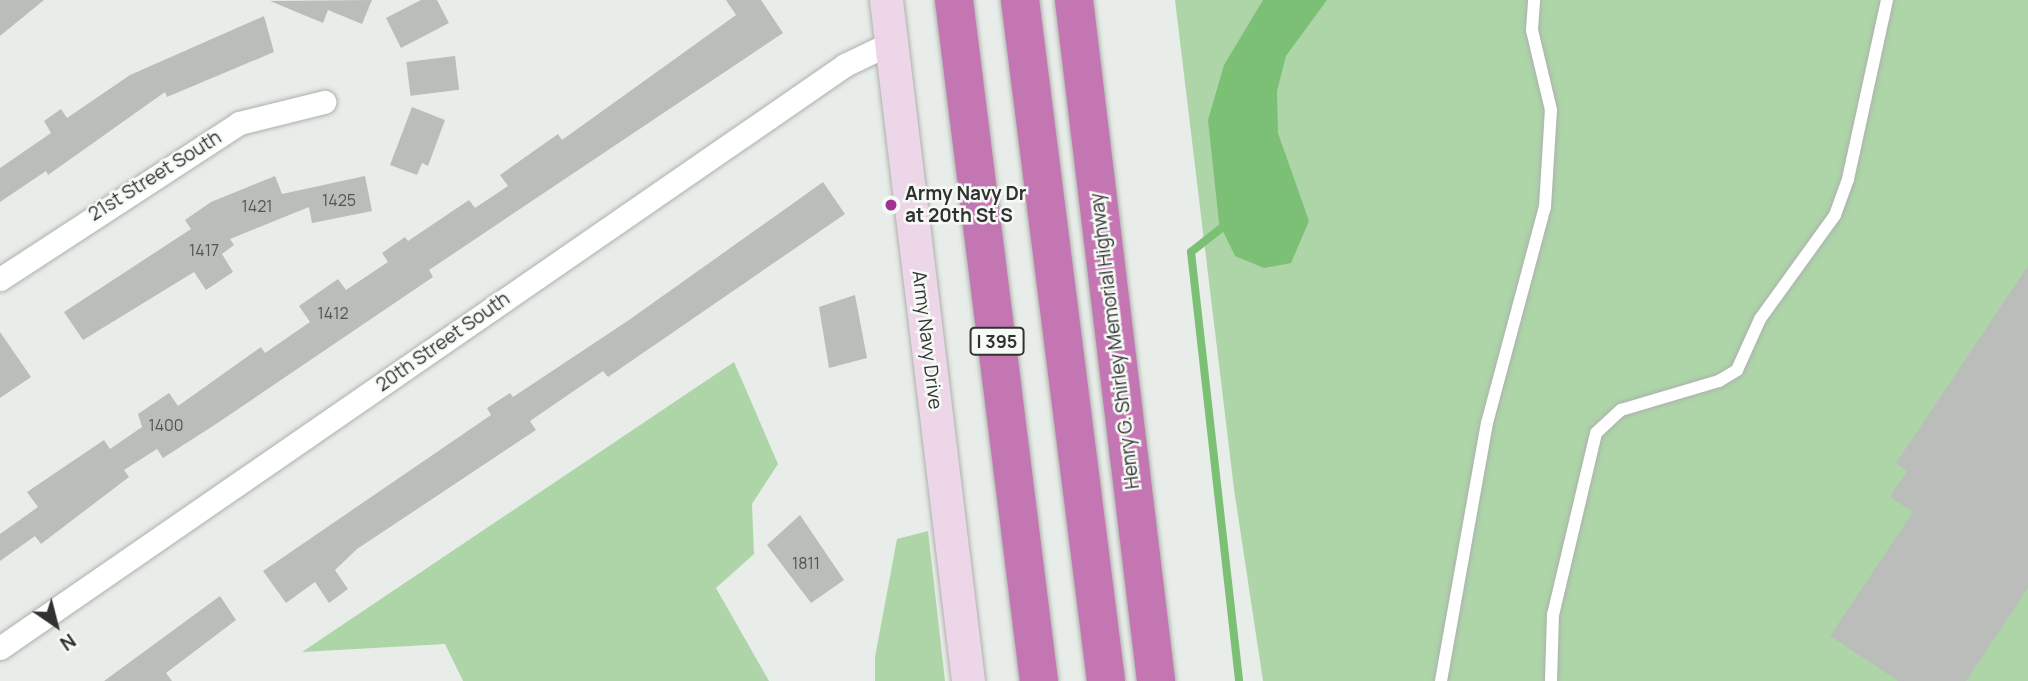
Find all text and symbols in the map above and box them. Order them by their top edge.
street label: 21st Street South [84,126,226,226]
place label: Army Navy Dr at 20th St S [905,183,1026,227]
house number: 1425 [322,190,356,210]
street label: Henry G. Shirley Memorial Highway [1086,192,1144,490]
house number: 1421 [241,196,273,216]
marker: Army Navy Dr at 20th St S [883,197,899,213]
house number: 1417 [189,240,219,260]
street label: Army Navy Drive [907,269,947,411]
street label: 20th Street South [372,287,514,397]
house number: 1412 [317,303,349,323]
road number: I 395 [969,326,1025,356]
house number: 1400 [148,415,184,435]
house number: 1811 [792,553,820,573]
north arrow [21,590,91,660]
text: N [55,628,81,657]

